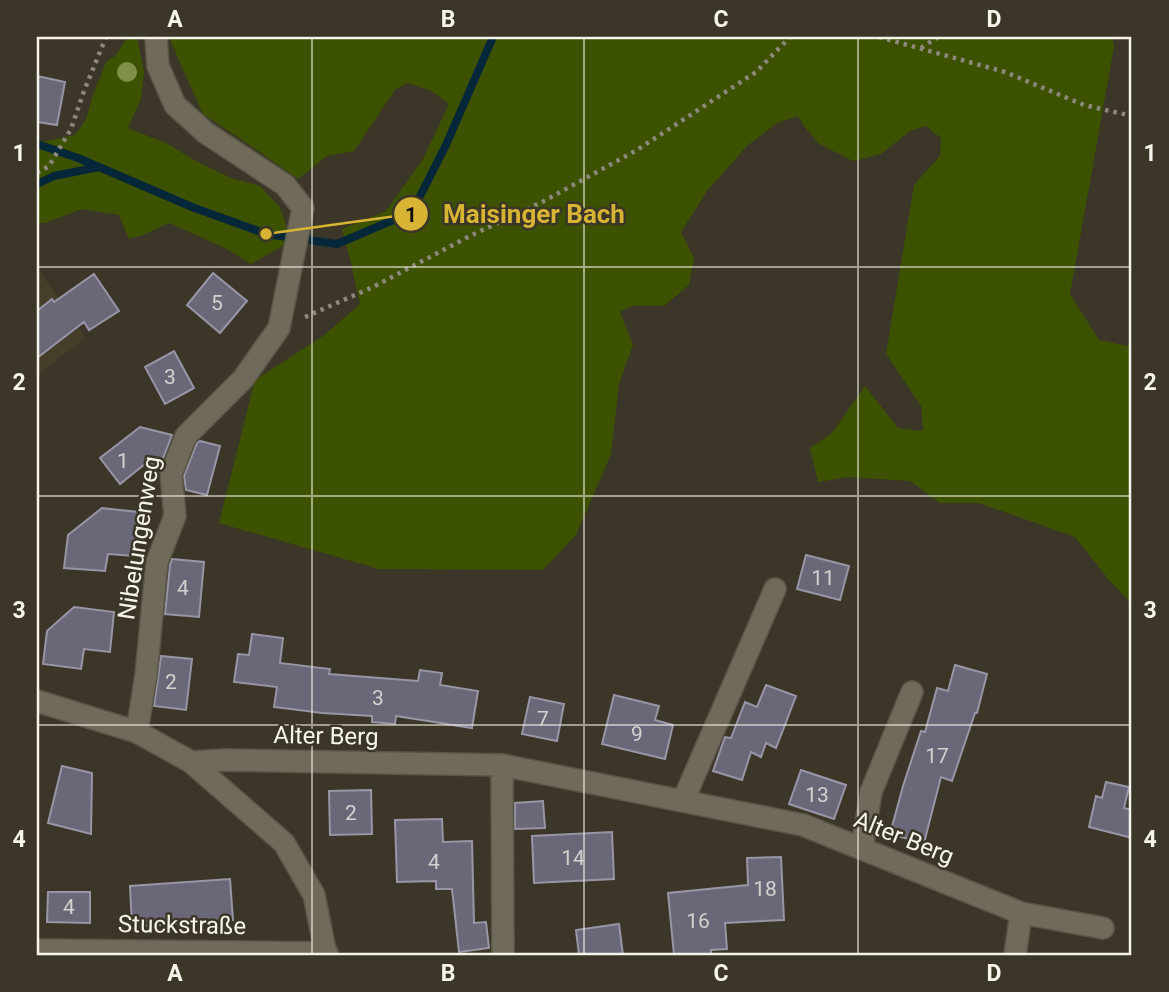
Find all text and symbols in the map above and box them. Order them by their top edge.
text: A [167,6,183,33]
text: B [441,6,455,33]
text: C [713,6,729,33]
text: D [987,6,1001,33]
text: 1 [12,140,26,167]
text: 1 [1143,140,1157,167]
callout: Maisinger Bach [394,191,639,238]
text: Maisinger Bach [443,199,625,229]
text: 1 [405,203,417,227]
house number: 5 [211,291,223,315]
house number: 3 [164,365,176,389]
text: 2 [12,369,26,396]
text: 2 [1143,369,1157,396]
house number: 1 [117,449,129,473]
street label: Nibelungenweg [112,454,166,622]
house number: 11 [811,566,835,590]
house number: 4 [177,576,189,600]
text: 3 [12,597,26,624]
text: 3 [1143,597,1157,624]
house number: 2 [165,670,177,694]
house number: 3 [372,686,384,710]
house number: 7 [537,707,549,731]
street label: Alter Berg [273,721,379,751]
house number: 9 [631,722,643,746]
house number: 17 [925,744,949,768]
house number: 13 [805,783,829,807]
house number: 2 [345,801,357,825]
street label: Alter Berg [850,805,958,871]
text: 4 [12,826,26,853]
text: 4 [1143,826,1157,853]
house number: 14 [561,846,585,870]
house number: 4 [428,850,440,874]
house number: 18 [753,877,777,901]
house number: 4 [63,895,75,919]
house number: 16 [686,909,710,933]
street label: Stuckstraße [118,910,246,940]
text: A [167,960,183,987]
text: B [441,960,455,987]
text: C [713,960,729,987]
text: D [987,960,1001,987]

